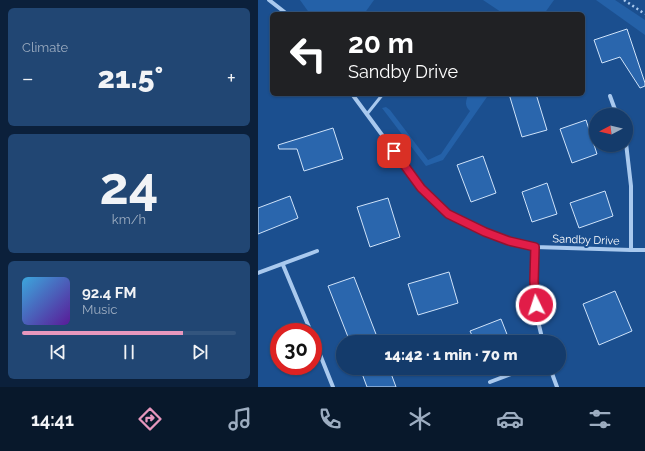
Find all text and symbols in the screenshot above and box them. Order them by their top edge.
text: 20 m [348,27,414,60]
icon: left [282,28,334,80]
text: Climate [22,40,68,55]
text: 21.5° [98,60,163,95]
text: Sandby Drive [348,61,458,82]
text: − [22,65,34,91]
text: + [227,65,236,91]
north arrow [589,108,633,152]
map controls [589,108,633,152]
pin [377,134,411,168]
icon: arrive [383,140,405,162]
text: 24 [99,155,159,216]
text: km/h [112,212,146,227]
street label: Sandby Drive [552,232,620,248]
text: 92.4 FM [82,284,136,302]
position arrow [515,284,557,326]
text: Music [82,302,117,317]
speed limit sign: 30 [270,323,322,375]
icon: previous [47,341,69,363]
icon: pause [118,341,140,363]
icon: next [189,341,211,363]
text: 14:42 · 1 min · 70 m [385,346,517,364]
icon: directions [136,405,164,433]
icon: music [226,405,254,433]
icon: phone [316,405,344,433]
icon: climate [406,405,434,433]
icon: car [496,405,524,433]
icon: filters [586,405,614,433]
text: 14:41 [31,409,74,430]

